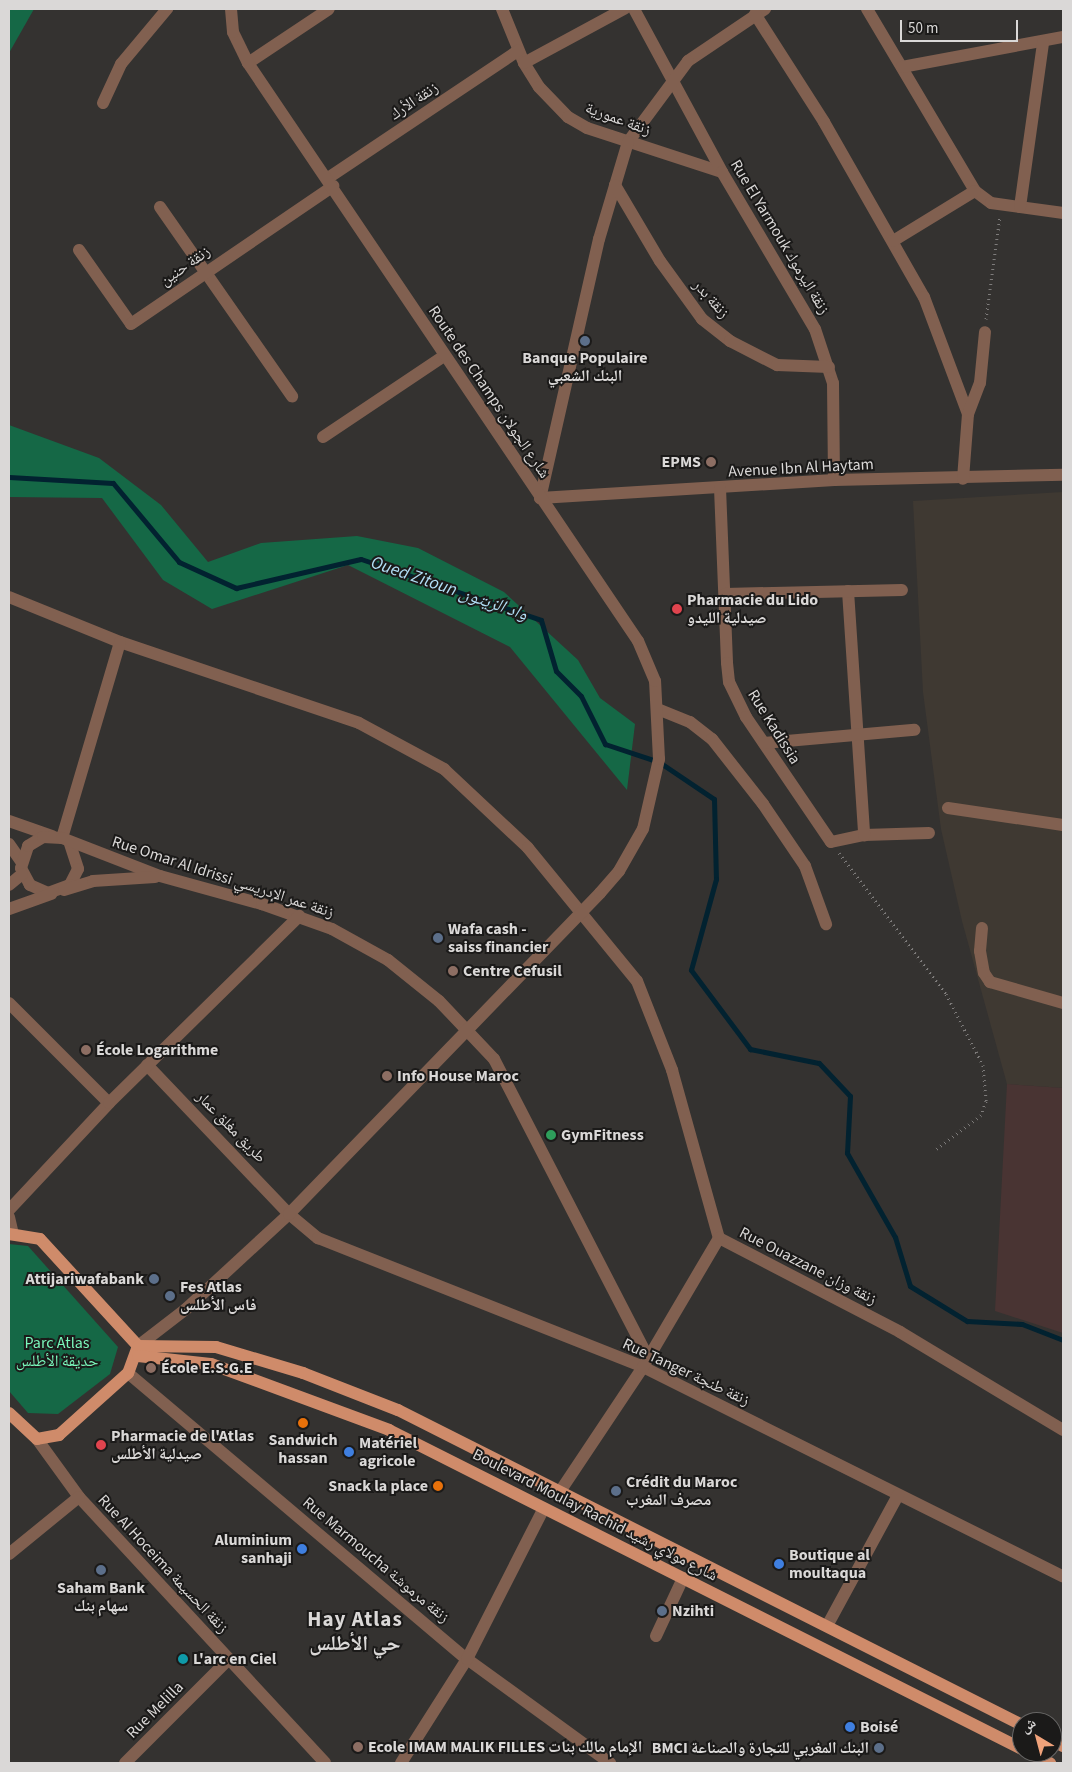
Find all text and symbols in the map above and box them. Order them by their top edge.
scale bar [902,10,1020,42]
text: 50 m [908,18,938,39]
street label: زنقة الأرك [386,78,442,124]
street label: زنقة عمورية [583,98,653,140]
street label: Rue El Yarmouk زنقة اليرموك [726,156,834,318]
street label: زنقة حنين [156,242,214,290]
street label: زنقة بدر [689,276,733,322]
street label: Route des Champs شارع الجولان [424,302,554,482]
marker: Banque Populaire البنك الشعبي [579,335,591,347]
place label: Banque Populaire البنك الشعبي [522,348,648,386]
place label: EPMS [662,452,701,472]
street label: Avenue Ibn Al Haytam [728,455,874,481]
marker: EPMS [705,456,717,468]
water label: Oued Zitoun واد الزيتون [368,552,530,626]
place label: Pharmacie du Lido صيدلية الليدو [687,590,818,628]
marker: Pharmacie du Lido صيدلية الليدو [671,603,683,615]
street label: Rue Kadissia [743,686,805,768]
street label: Rue Omar Al Idrissi زنقة عمر الإدريسي [110,832,336,922]
place label: Wafa cash - saiss financier [448,919,548,957]
marker: Wafa cash - saiss financier [432,932,444,944]
place label: Centre Cefusil [463,961,562,981]
marker: Centre Cefusil [447,965,459,977]
place label: École Logarithme [96,1040,218,1060]
marker: École Logarithme [80,1044,92,1056]
place label: Info House Maroc [397,1066,519,1086]
marker: Info House Maroc [381,1070,393,1082]
street label: طريق مغلق عمار [192,1087,270,1167]
place label: GymFitness [561,1125,644,1145]
marker: GymFitness [545,1129,557,1141]
street label: Rue Ouazzane زنقة وزان [736,1223,880,1309]
place label: Attijariwafabank [26,1269,144,1289]
marker: Attijariwafabank [148,1273,160,1285]
place label: Fes Atlas فاس الأطلس [180,1277,257,1315]
marker: Fes Atlas فاس الأطلس [164,1290,176,1302]
park label: Parc Atlas حديقة الأطلس [16,1333,98,1371]
street label: Rue Tanger زنقة طنجة [619,1334,753,1410]
place label: École E.S.G.E [161,1358,253,1378]
marker: École E.S.G.E [145,1362,157,1374]
marker: Sandwich hassan [297,1417,309,1429]
place label: Pharmacie de l'Atlas صيدلية الأطلس [111,1426,254,1464]
place label: Sandwich hassan [268,1430,338,1468]
place label: Matériel agricole [359,1433,417,1471]
marker: Pharmacie de l'Atlas صيدلية الأطلس [95,1439,107,1451]
street label: Boulevard Moulay Rachid شارع مولاي رشيد [469,1445,721,1585]
marker: Matériel agricole [343,1446,355,1458]
place label: Crédit du Maroc مصرف المغرب [626,1472,737,1510]
place label: Snack la place [328,1476,428,1496]
marker: Snack la place [432,1480,444,1492]
marker: Crédit du Maroc مصرف المغرب [610,1485,622,1497]
street label: Rue Al Hoceima زنقة الحسيمة [94,1491,232,1637]
street label: Rue Marmoucha زنقة مرموشة [299,1493,453,1627]
place label: Aluminium sanhaji [215,1530,292,1568]
marker: Aluminium sanhaji [296,1543,308,1555]
place label: Boutique al moultaqua [789,1545,870,1583]
marker: Boutique al moultaqua [773,1558,785,1570]
marker: Saham Bank سهام بنك [95,1564,107,1576]
place label: Saham Bank سهام بنك [57,1578,145,1616]
place label: Nzihti [672,1601,714,1621]
marker: Nzihti [656,1605,668,1617]
district label: Hay Atlas حي الأطلس [306,1606,404,1656]
place label: L'arc en Ciel [193,1649,276,1669]
marker: L'arc en Ciel [177,1653,189,1665]
street label: Rue Melilla [122,1677,188,1743]
north arrow [1012,1712,1062,1762]
text: ش [1017,1713,1041,1738]
place label: Boisé [860,1717,898,1737]
marker: Boisé [844,1721,856,1733]
place label: Ecole IMAM MALIK FILLES الإمام مالك بنات [368,1737,642,1757]
place label: BMCI البنك المغربي للتجارة والصناعة [652,1738,869,1758]
marker: Ecole IMAM MALIK FILLES الإمام مالك بنات [352,1741,364,1753]
marker: BMCI البنك المغربي للتجارة والصناعة [873,1742,885,1754]

